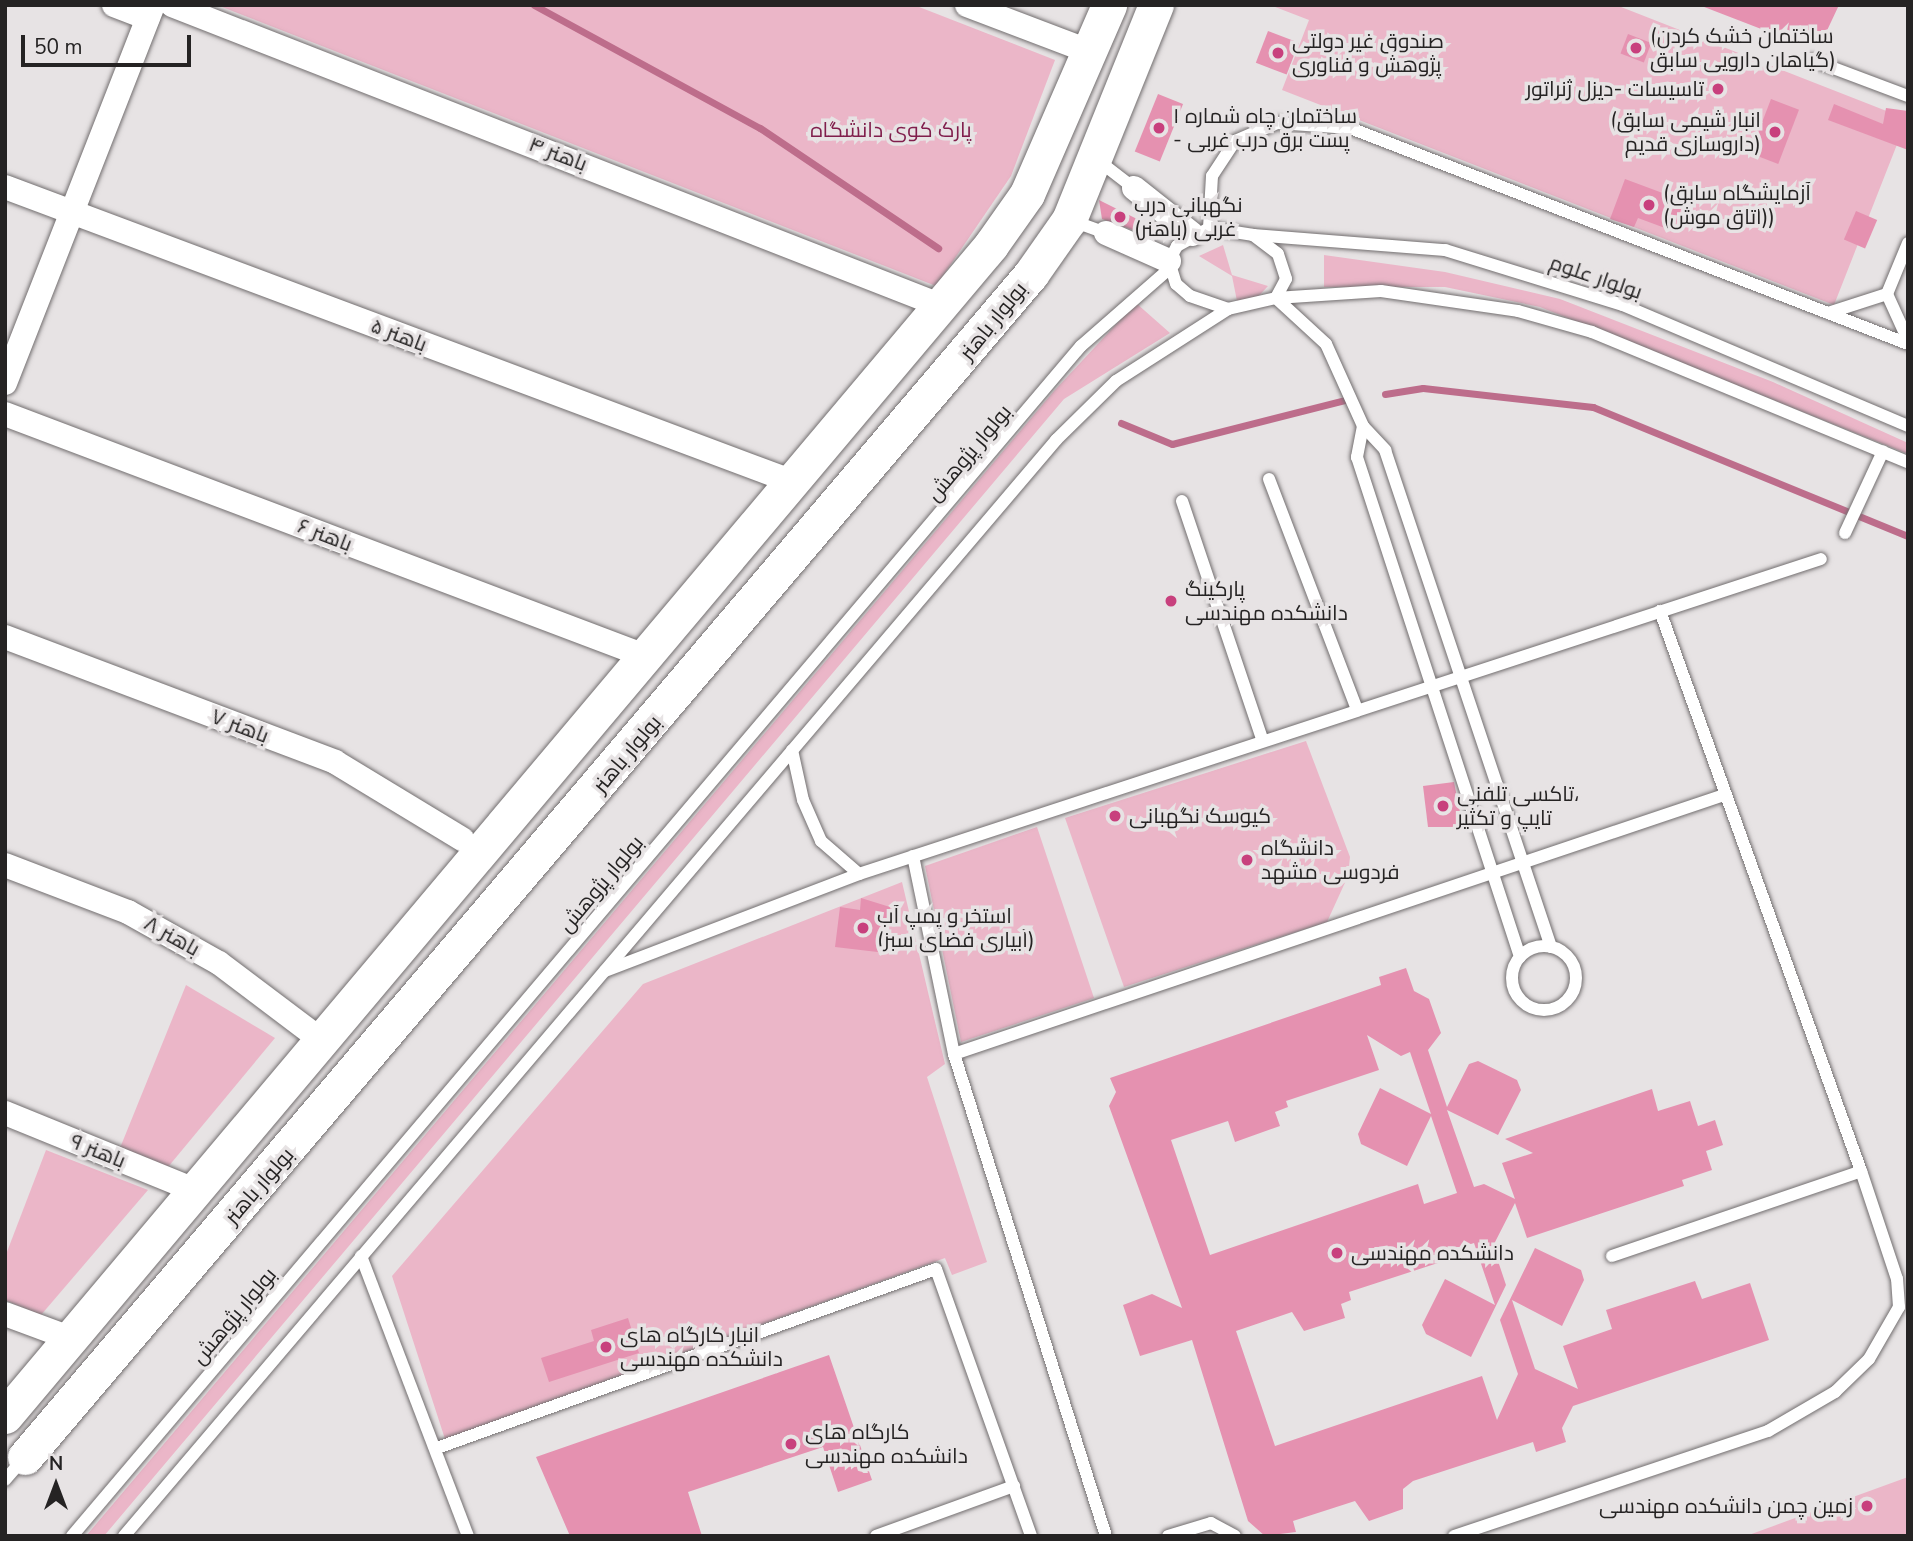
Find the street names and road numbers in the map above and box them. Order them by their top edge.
street label: باهنر ۴ [525,131,591,177]
street label: بولوار علوم [1546,249,1646,305]
street label: بولوار باهنر [954,277,1032,365]
street label: باهنر ۵ [367,313,431,357]
street label: بولوار پژوهش [921,400,1017,506]
street label: باهنر ۶ [294,513,356,557]
street label: باهنر ۷ [208,704,272,748]
street label: بولوار باهنر [587,710,667,798]
street label: بولوار پژوهش [553,831,649,937]
street label: باهنر ۸ [140,911,204,961]
street label: باهنر ۹ [67,1129,129,1173]
street label: بولوار باهنر [219,1143,299,1229]
street label: بولوار پژوهش [186,1263,282,1369]

